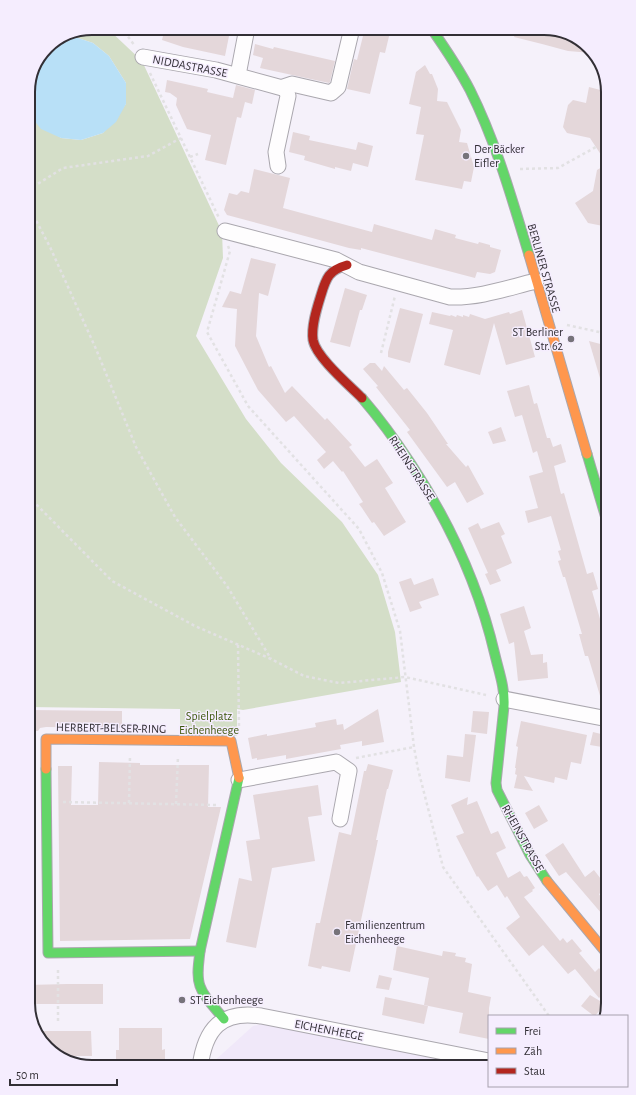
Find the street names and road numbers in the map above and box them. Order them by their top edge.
street label: NIDDASTRASSE [152,53,229,79]
street label: BERLINER STRASSE [526,222,562,314]
street label: RHEINSTRASSE [387,434,437,503]
street label: HERBERT-BELSER-RING [56,721,166,735]
street label: RHEINSTRASSE [500,803,546,874]
street label: EICHENHEEGE [294,1017,365,1043]

